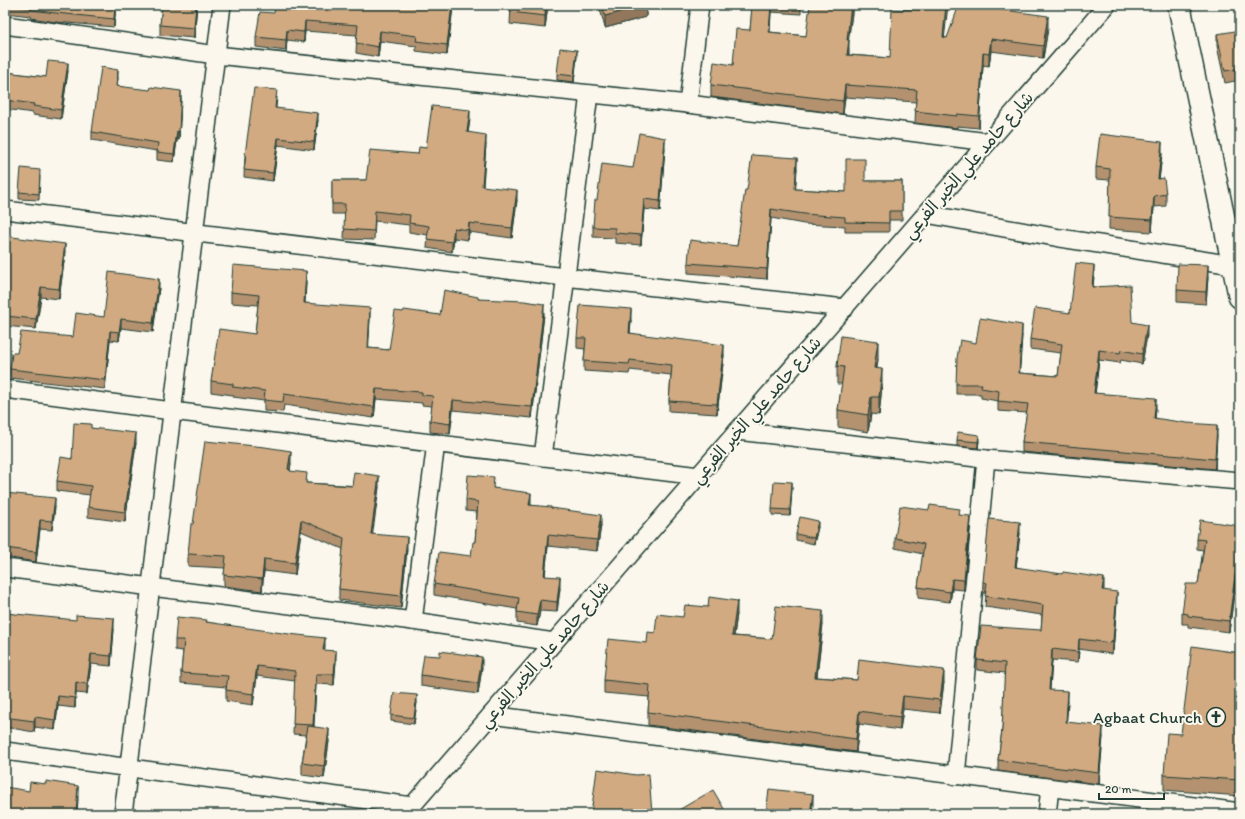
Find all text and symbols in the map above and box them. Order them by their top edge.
street label: شارع حامد علي الخير الفرعي [899,87,1041,246]
street label: شارع حامد علي الخير الفرعي [687,332,829,491]
street label: شارع حامد علي الخير الفرعي [475,576,617,735]
church icon: Agbaat Church [1205,706,1227,728]
place label: Agbaat Church [1093,707,1203,727]
scale bar [1099,775,1164,801]
text: 20 m [1105,782,1132,796]

